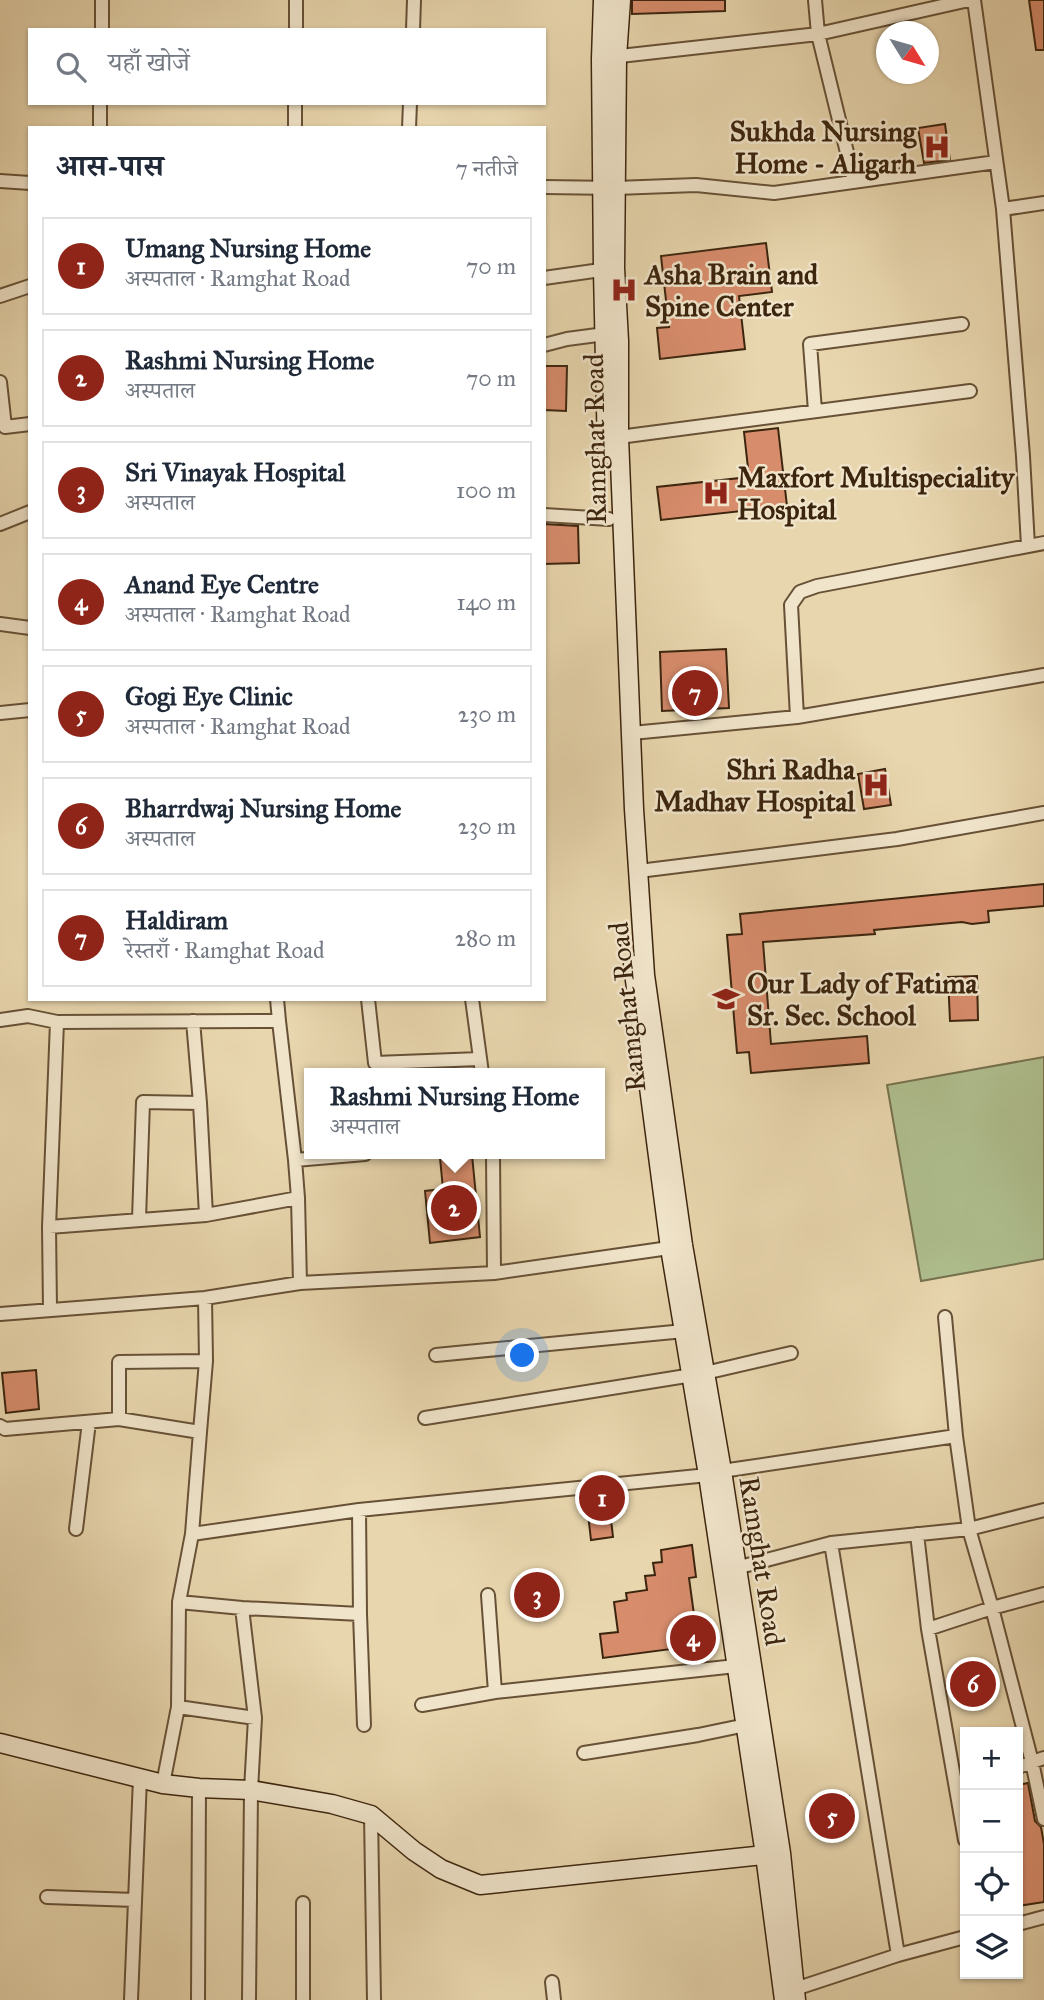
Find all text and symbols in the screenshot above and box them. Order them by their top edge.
north arrow [876,21,939,84]
search box [28,28,546,105]
text: यहाँ खोजें [108,46,190,78]
icon: search [52,48,90,86]
place label: Sukhda Nursing Home - Aligarh [730,114,917,181]
hospital icon: Sukhda Nursing Home - Aligarh [922,132,952,162]
text: आस-पास [56,148,164,184]
text: 7 नतीजे [456,154,518,182]
text: Umang Nursing Home [125,232,371,264]
text: 1 [76,252,86,280]
text: 70 m [466,252,516,280]
place label: Asha Brain and Spine Center [643,257,819,324]
text: अस्पताल · Ramghat Road [125,264,351,292]
hospital icon: Asha Brain and Spine Center [609,275,639,305]
text: Rashmi Nursing Home [125,344,374,376]
street label: Ramghat Road [576,353,614,525]
text: 2 [75,364,87,392]
text: 70 m [466,364,516,392]
text: अस्पताल [125,376,195,404]
text: Sri Vinayak Hospital [125,456,345,488]
place label: Maxfort Multispeciality Hospital [737,460,1015,527]
text: 3 [76,476,86,504]
text: 100 m [456,476,516,504]
hospital icon: Maxfort Multispeciality Hospital [701,478,731,508]
text: अस्पताल [125,488,195,516]
text: Anand Eye Centre [125,568,319,600]
text: 4 [75,588,87,616]
text: 140 m [456,588,516,616]
text: अस्पताल · Ramghat Road [125,600,351,628]
pin: 7 [672,667,718,719]
text: Gogi Eye Clinic [125,680,293,712]
text: 5 [76,700,86,728]
text: 230 m [458,700,516,728]
text: अस्पताल · Ramghat Road [125,712,351,740]
place label: Shri Radha Madhav Hospital [654,752,856,819]
hospital icon: Shri Radha Madhav Hospital [861,770,891,800]
text: Bharrdwaj Nursing Home [125,792,401,824]
text: 6 [75,812,87,840]
text: 230 m [458,812,516,840]
text: अस्पताल [125,824,195,852]
text: Haldiram [125,904,228,936]
street label: Ramghat Road [601,920,653,1094]
text: 7 [75,924,87,952]
text: 280 m [455,924,516,952]
text: रेस्तराँ · Ramghat Road [125,936,325,964]
place label: Our Lady of Fatima Sr. Sec. School [747,966,979,1033]
school or university icon: Our Lady of Fatima Sr. Sec. School [711,984,741,1014]
popup [304,1068,605,1159]
text: Rashmi Nursing Home [330,1080,579,1112]
text: अस्पताल [330,1112,400,1140]
pin: 2 [431,1182,477,1234]
your location [505,1338,539,1372]
pin: 1 [579,1472,625,1524]
street label: Ramghat Road [731,1474,793,1648]
pin: 3 [514,1569,560,1621]
pin: 4 [670,1612,716,1664]
pin: 6 [950,1658,996,1710]
map controls [960,1727,1023,1979]
button: + [960,1727,1023,1790]
pin: 5 [809,1790,855,1842]
button: − [960,1790,1023,1853]
button: locate [960,1853,1023,1916]
button: layers [960,1916,1023,1979]

